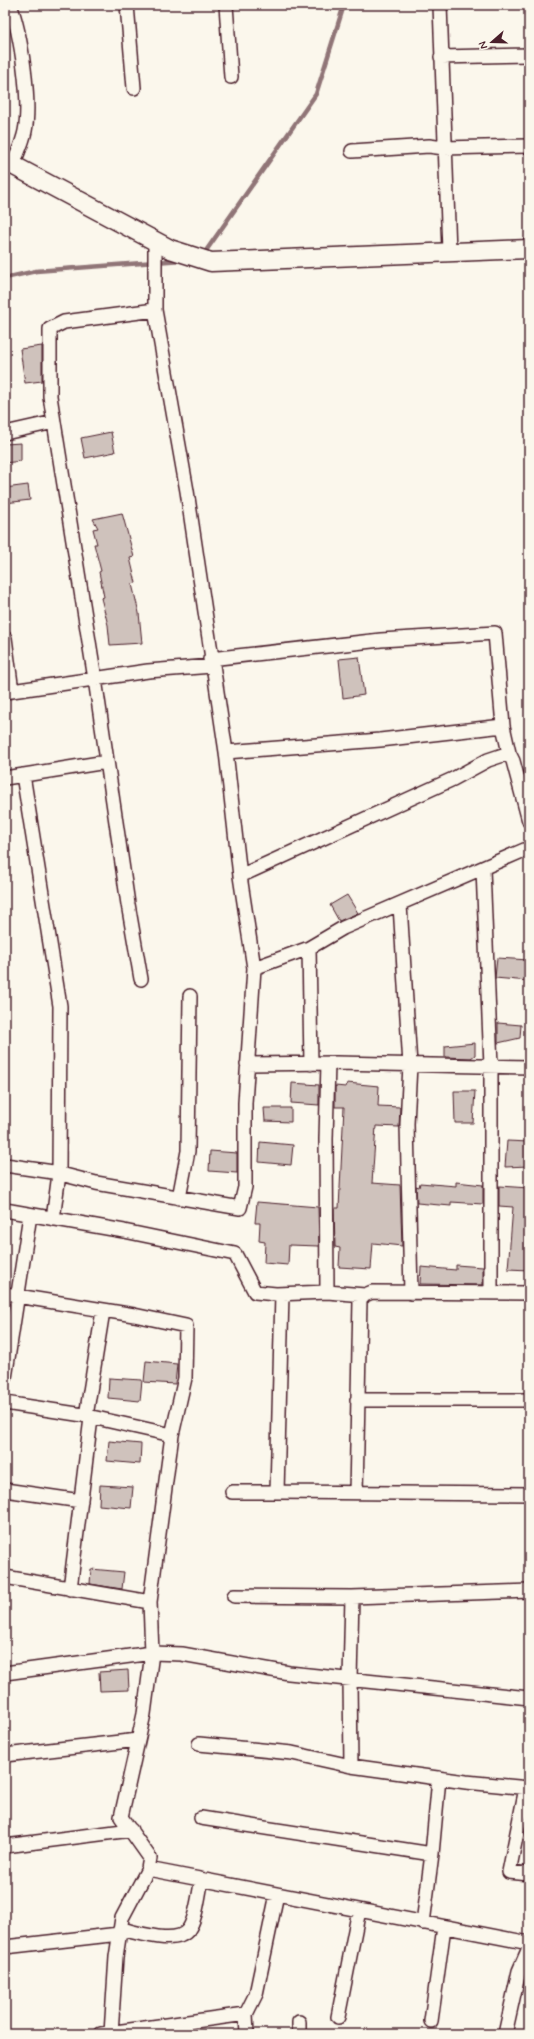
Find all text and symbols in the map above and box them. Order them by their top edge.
north arrow [472,22,512,62]
text: N [476,39,491,51]

